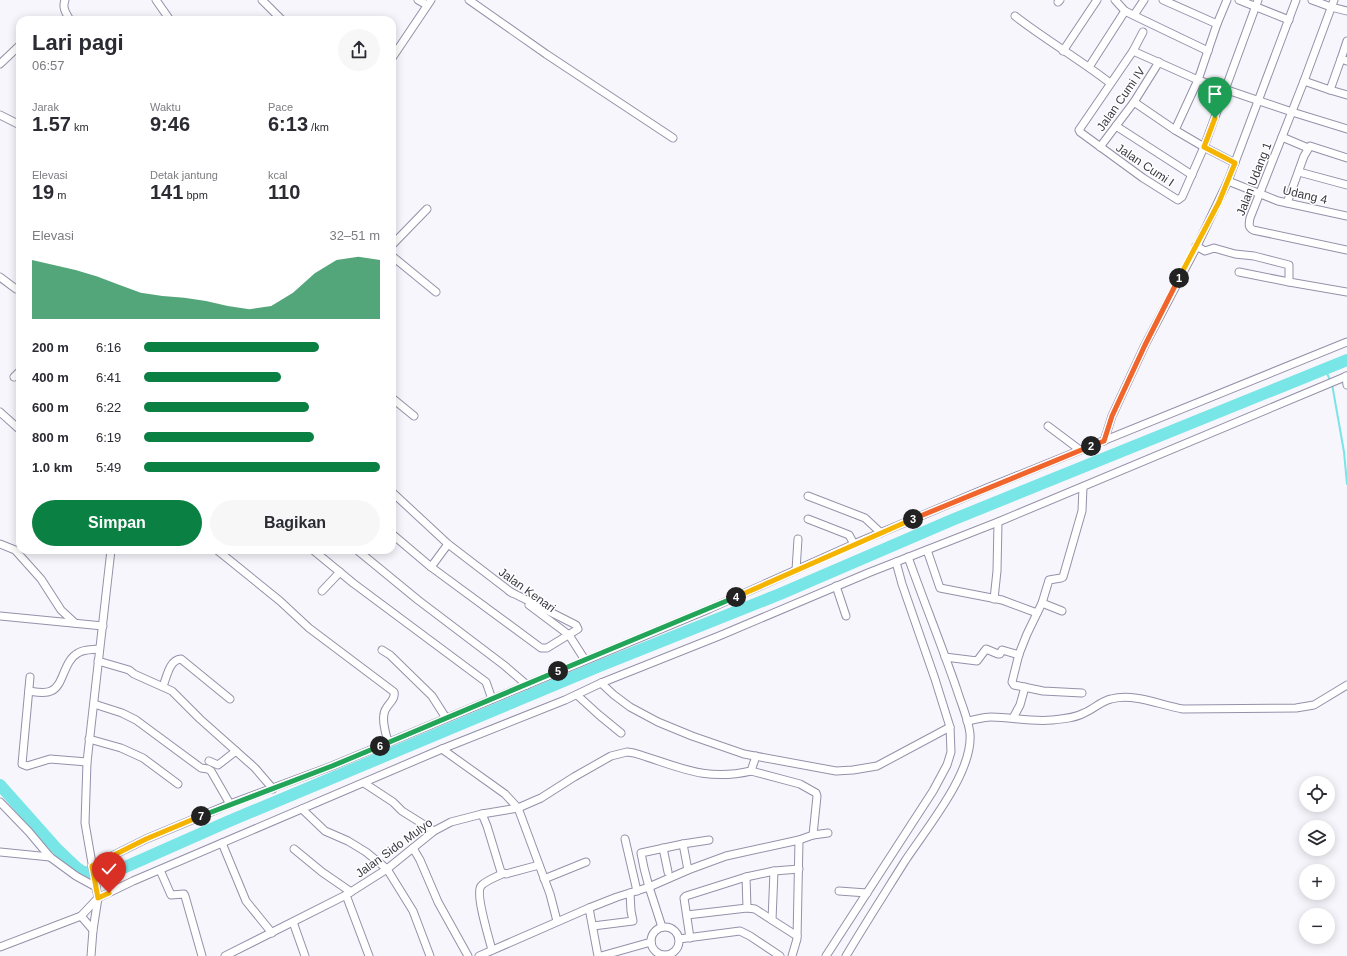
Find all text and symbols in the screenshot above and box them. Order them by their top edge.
button: share [338,29,380,71]
text: Lari pagi [32,30,124,55]
text: 06:57 [32,58,65,73]
street label: Jalan Cumi IV [1094,64,1148,134]
pin [1198,77,1232,118]
icon: arrive [1204,83,1226,105]
text: Jarak [32,101,59,113]
text: Waktu [150,101,181,113]
text: Pace [268,101,293,113]
text: 1.57 [32,113,71,135]
text: 9:46 [150,113,190,135]
text: 6:13 [268,113,308,135]
text: km [71,121,89,133]
text: /km [308,121,329,133]
street label: Jalan Udang 1 [1234,140,1275,218]
street label: Jalan Cumi I [1113,141,1177,189]
text: Elevasi [32,169,67,181]
text: Detak jantung [150,169,218,181]
text: kcal [268,169,288,181]
text: 19 [32,181,54,203]
text: 141 [150,181,183,203]
text: 110 [268,181,300,203]
street label: Udang 4 [1281,183,1329,207]
text: m [54,189,66,201]
text: bpm [183,189,208,201]
text: Elevasi [32,228,74,243]
text: 32–51 m [329,228,380,243]
pin: 1 [1169,268,1189,288]
text: 1 [1176,272,1182,284]
text: 200 m [32,340,69,355]
text: 6:16 [96,340,121,355]
text: 400 m [32,370,69,385]
text: 6:41 [96,370,121,385]
text: 600 m [32,400,69,415]
text: 6:22 [96,400,121,415]
text: 800 m [32,430,69,445]
text: 6:19 [96,430,121,445]
pin: 2 [1081,436,1101,456]
text: 2 [1088,440,1094,452]
text: 1.0 km [32,460,72,475]
text: 5:49 [96,460,121,475]
button: Simpan [32,500,202,546]
button: Bagikan [210,500,380,546]
pin: 3 [903,509,923,529]
text: 3 [910,513,916,525]
street label: Jalan Kenari [496,565,558,615]
pin: 4 [726,587,746,607]
text: 4 [733,591,739,603]
pin: 5 [548,661,568,681]
text: 5 [555,665,561,677]
pin: 6 [370,736,390,756]
text: 6 [377,740,383,752]
map controls [1299,776,1335,944]
button: locate [1299,776,1335,812]
pin: 7 [191,806,211,826]
text: 7 [198,810,204,822]
street label: Jalan Sido Mulyo [353,815,435,881]
button: layers [1299,820,1335,856]
pin [92,852,126,893]
icon: check [98,858,120,880]
button: + [1299,864,1335,900]
button: − [1299,908,1335,944]

